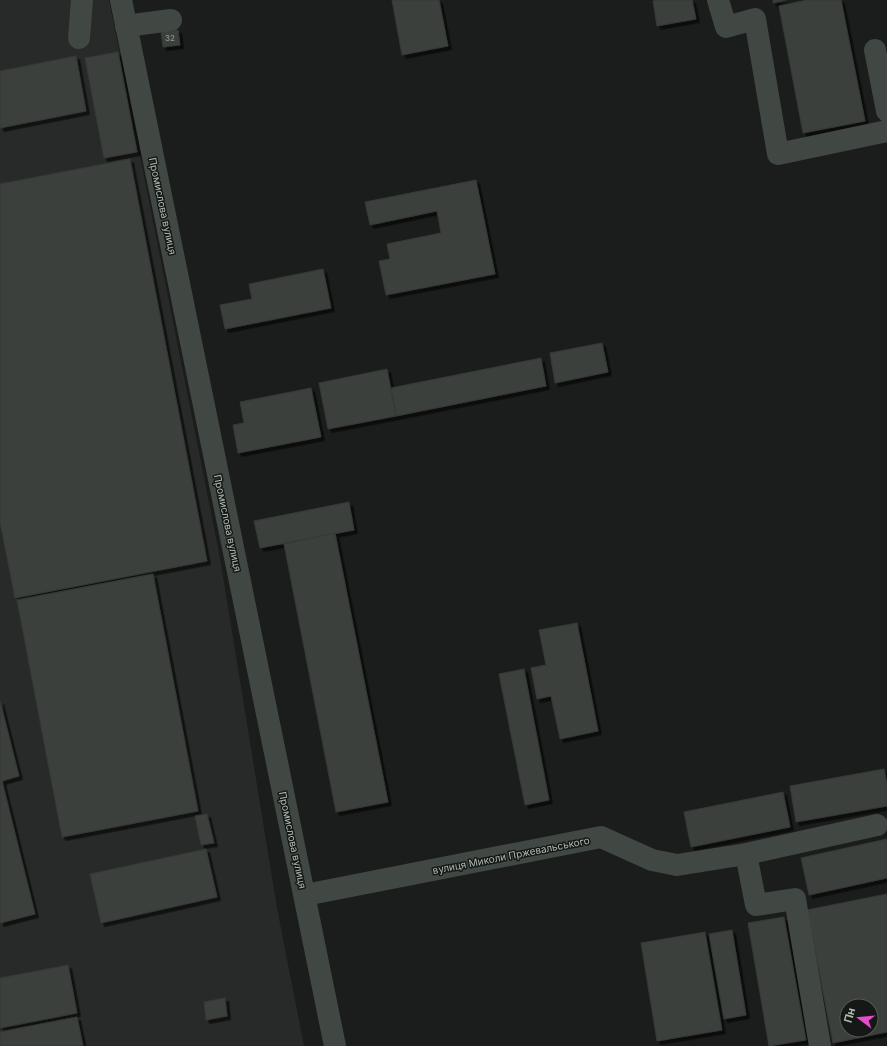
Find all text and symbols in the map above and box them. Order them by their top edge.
house number: 32 [165,33,175,43]
street label: Промислова вулиця [147,156,179,256]
street label: Промислова вулиця [212,473,244,573]
street label: Промислова вулиця [277,790,309,890]
street label: вулиця Миколи Пржевальського [431,834,591,876]
north arrow [839,998,879,1038]
text: Пн [841,1006,858,1024]

